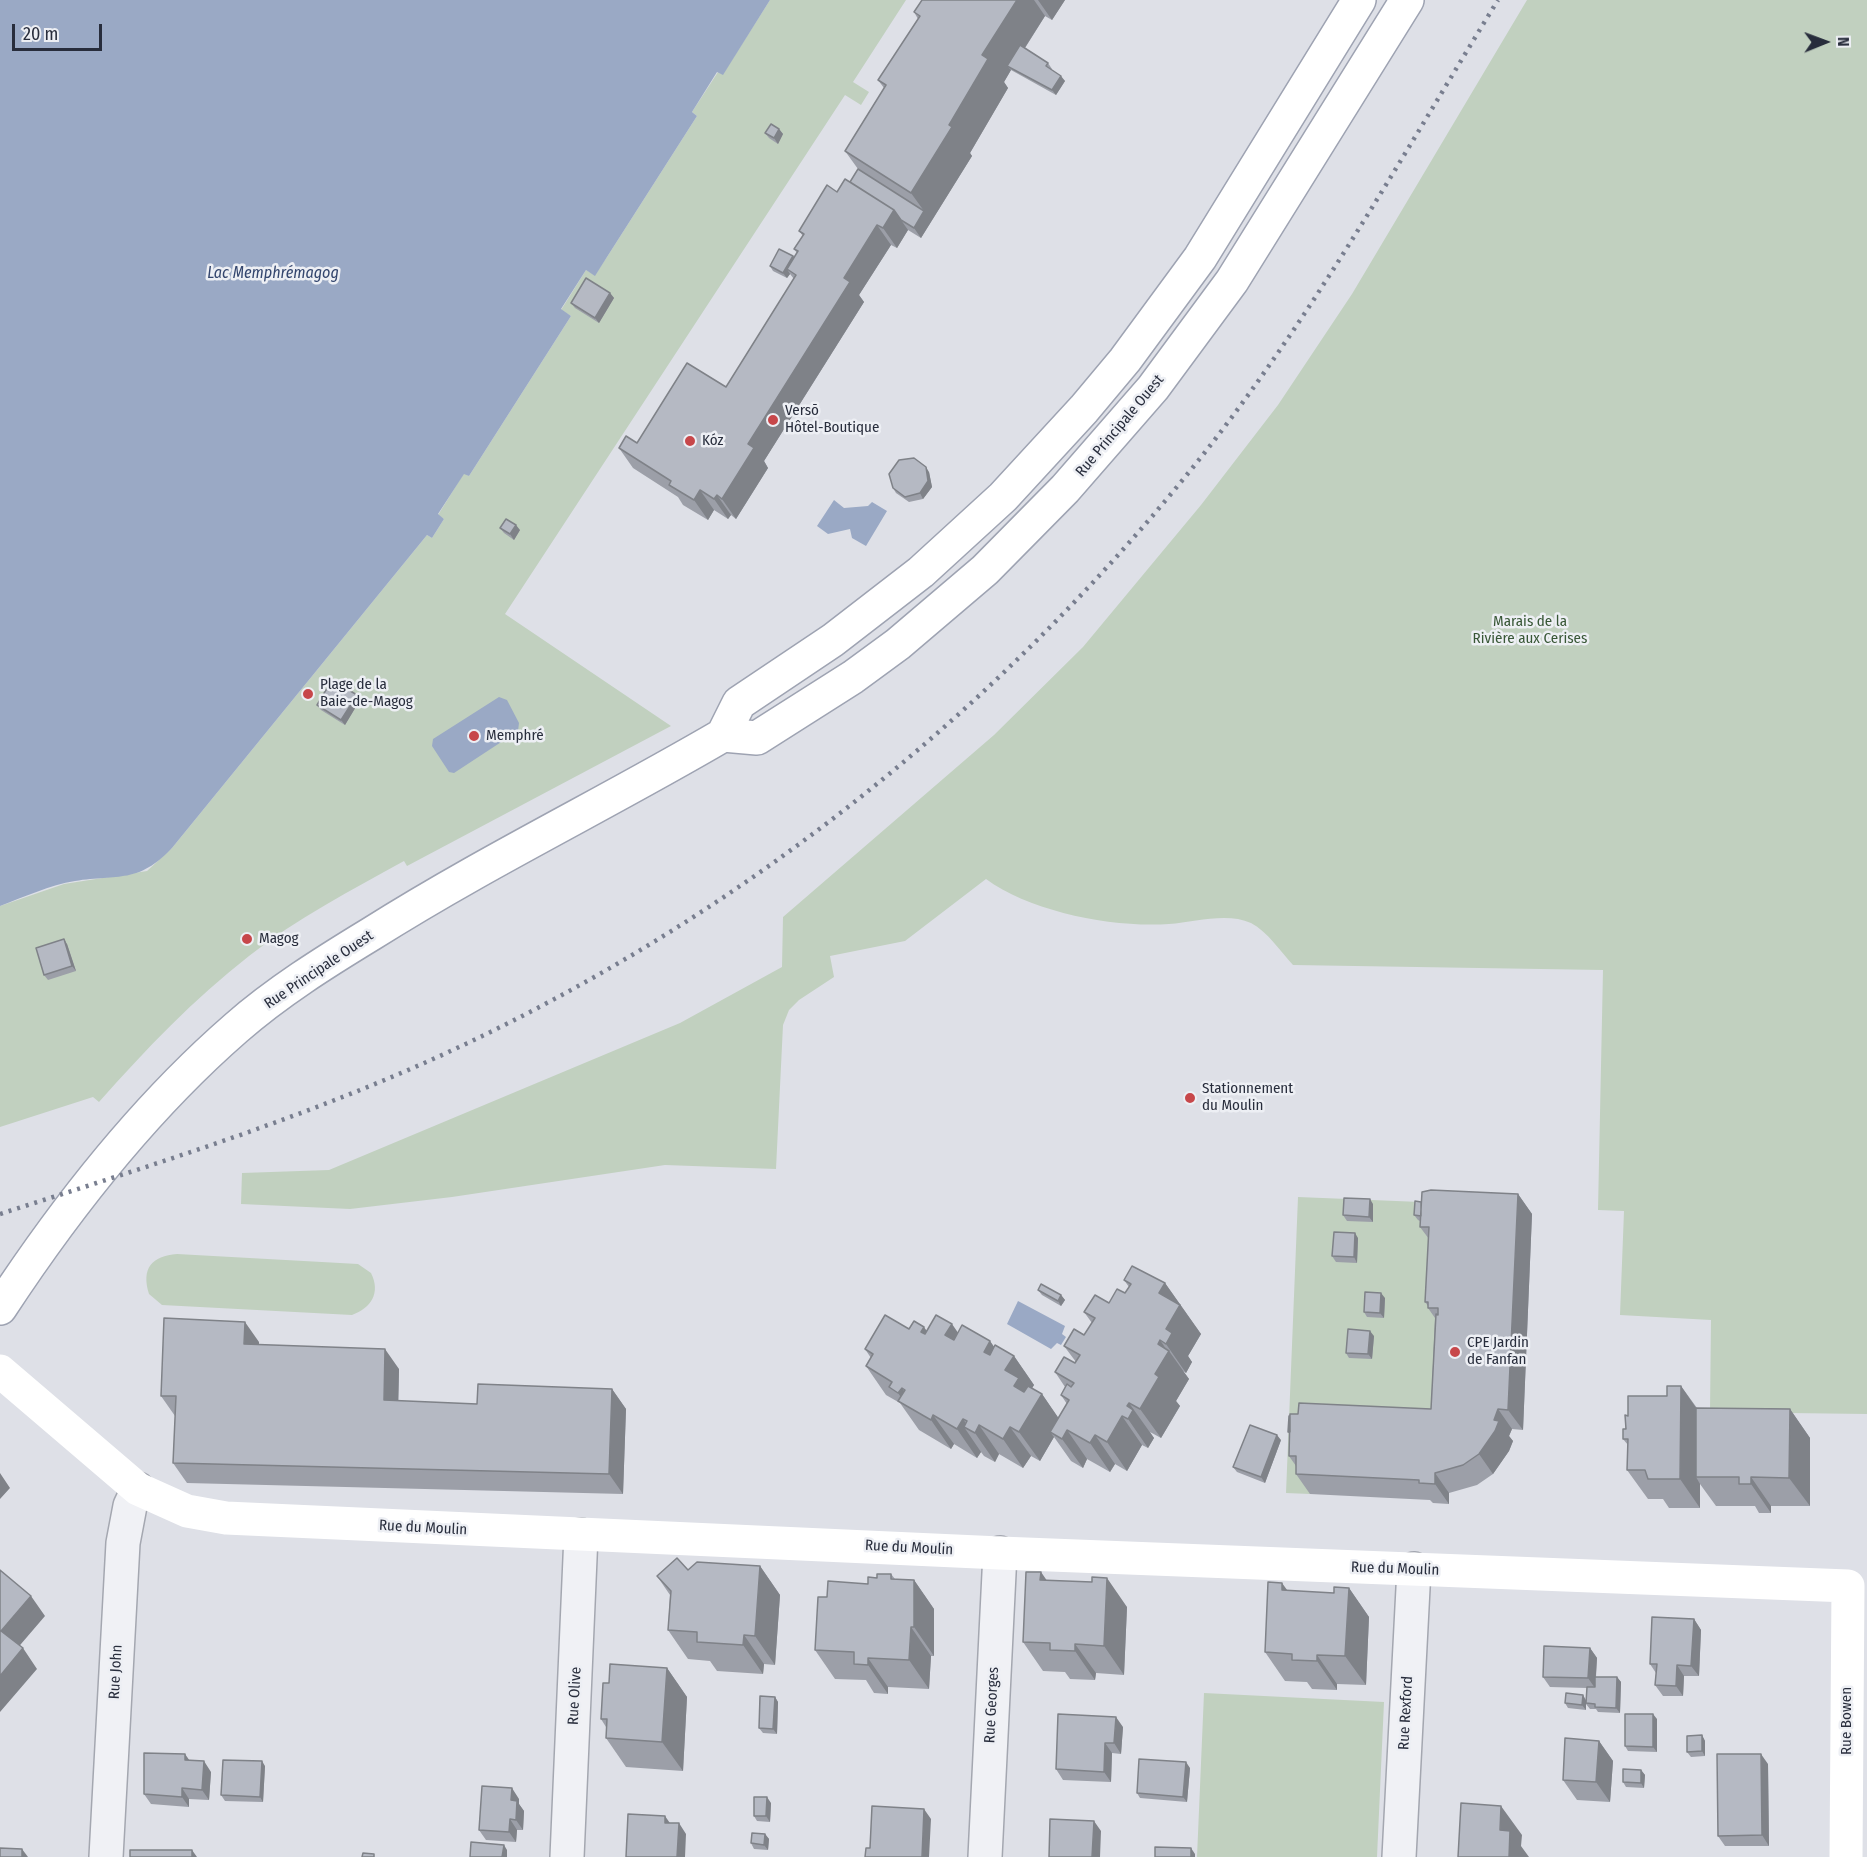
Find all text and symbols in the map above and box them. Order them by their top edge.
scale bar [15,12,105,50]
north arrow [1795,12,1855,72]
text: 20 m [23,23,58,45]
text: N [1834,37,1853,47]
water label: Lac Memphrémagog [207,264,339,284]
street label: Rue Principale Ouest [1072,371,1168,481]
place label: Versō Hôtel-Boutique [785,402,879,437]
marker: Versō Hôtel-Boutique [766,413,780,427]
place label: Kóz [702,432,723,450]
marker: Kóz [683,434,697,448]
park label: Marais de la Rivière aux Cerises [1473,613,1587,648]
place label: Plage de la Baie-de-Magog [320,676,413,711]
marker: Plage de la Baie-de-Magog [301,687,315,701]
place label: Memphré [486,727,544,745]
marker: Memphré [467,729,481,743]
street label: Rue Principale Ouest [261,927,377,1013]
place label: Magog [259,930,299,948]
marker: Magog [240,932,254,946]
place label: Stationnement du Moulin [1202,1080,1293,1115]
marker: Stationnement du Moulin [1183,1091,1197,1105]
place label: CPE Jardin de Fanfan [1467,1334,1529,1369]
marker: CPE Jardin de Fanfan [1448,1345,1462,1359]
street label: Rue du Moulin [378,1517,468,1539]
street label: Rue du Moulin [864,1537,954,1559]
street label: Rue du Moulin [1351,1558,1439,1580]
street label: Rue John [106,1644,126,1700]
street label: Rue Olive [564,1666,586,1726]
street label: Rue Georges [981,1666,1003,1744]
street label: Rue Rexford [1395,1676,1417,1750]
street label: Rue Bowen [1838,1687,1856,1755]

